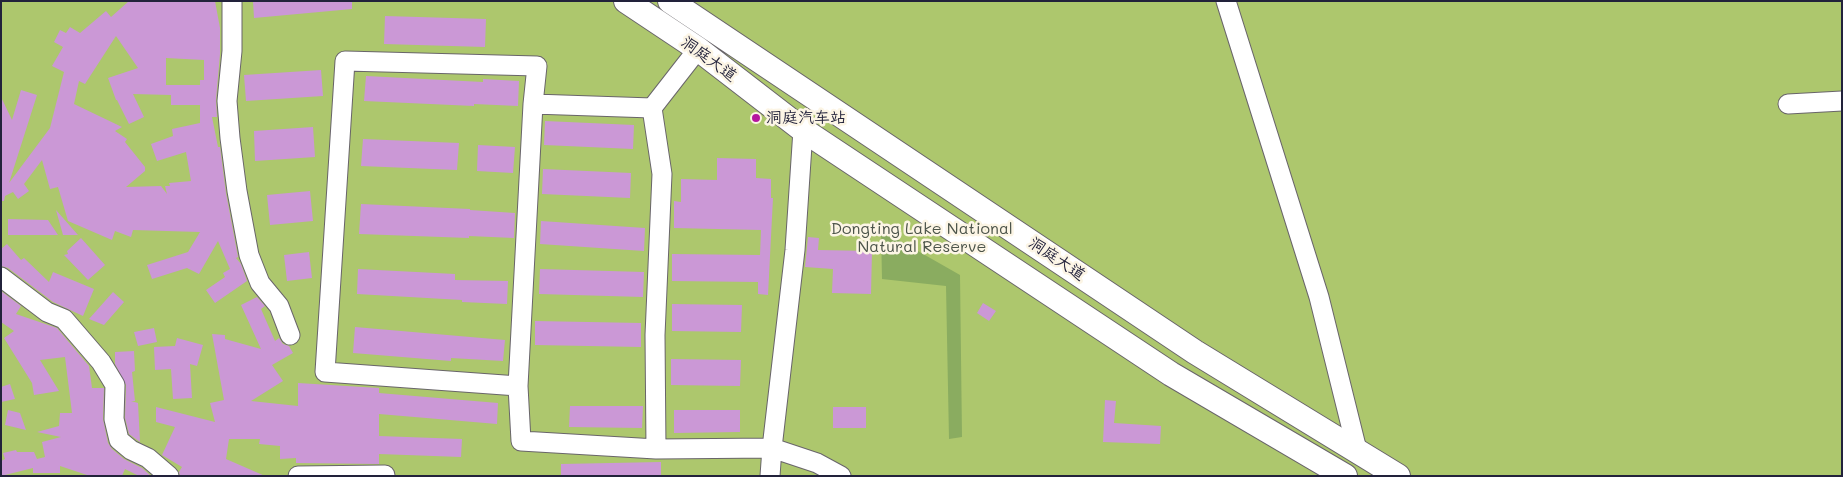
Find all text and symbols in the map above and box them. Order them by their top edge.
street label: 洞庭大道 [677,32,741,86]
place label: 洞庭汽车站 [766,108,846,128]
marker: 洞庭汽车站 [750,112,762,124]
park label: Dongting Lake National Natural Reserve [831,219,1013,257]
street label: 洞庭大道 [1025,233,1089,285]

